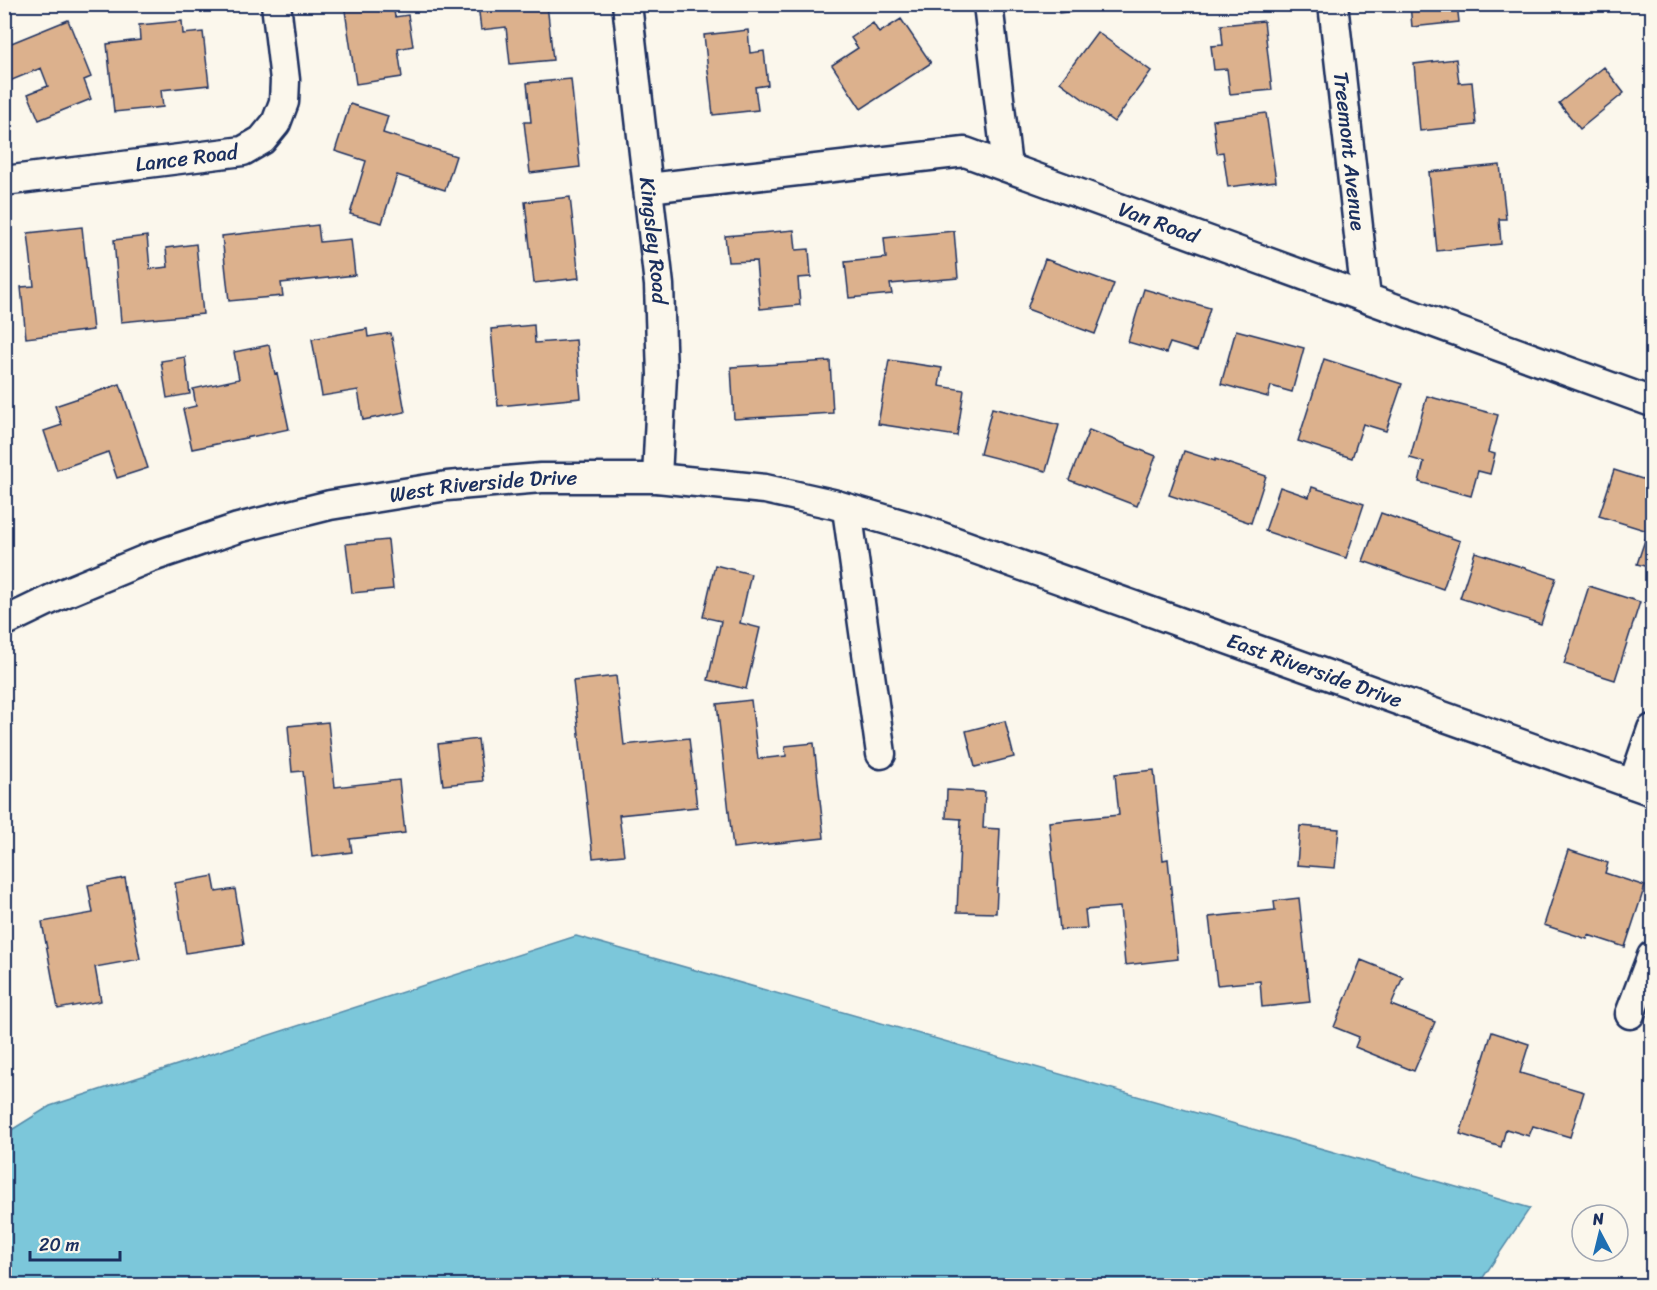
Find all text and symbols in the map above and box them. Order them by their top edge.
street label: Treemont Avenue [1322,70,1377,233]
street label: Lance Road [133,133,242,183]
street label: Kingsley Road [628,175,679,306]
street label: Van Road [1113,190,1206,255]
street label: West Riverside Drive [386,459,577,514]
street label: East Riverside Drive [1222,621,1408,719]
north arrow [1570,1203,1630,1263]
text: N [1590,1203,1606,1234]
scale bar [30,1224,120,1262]
text: 20 m [39,1229,79,1261]

